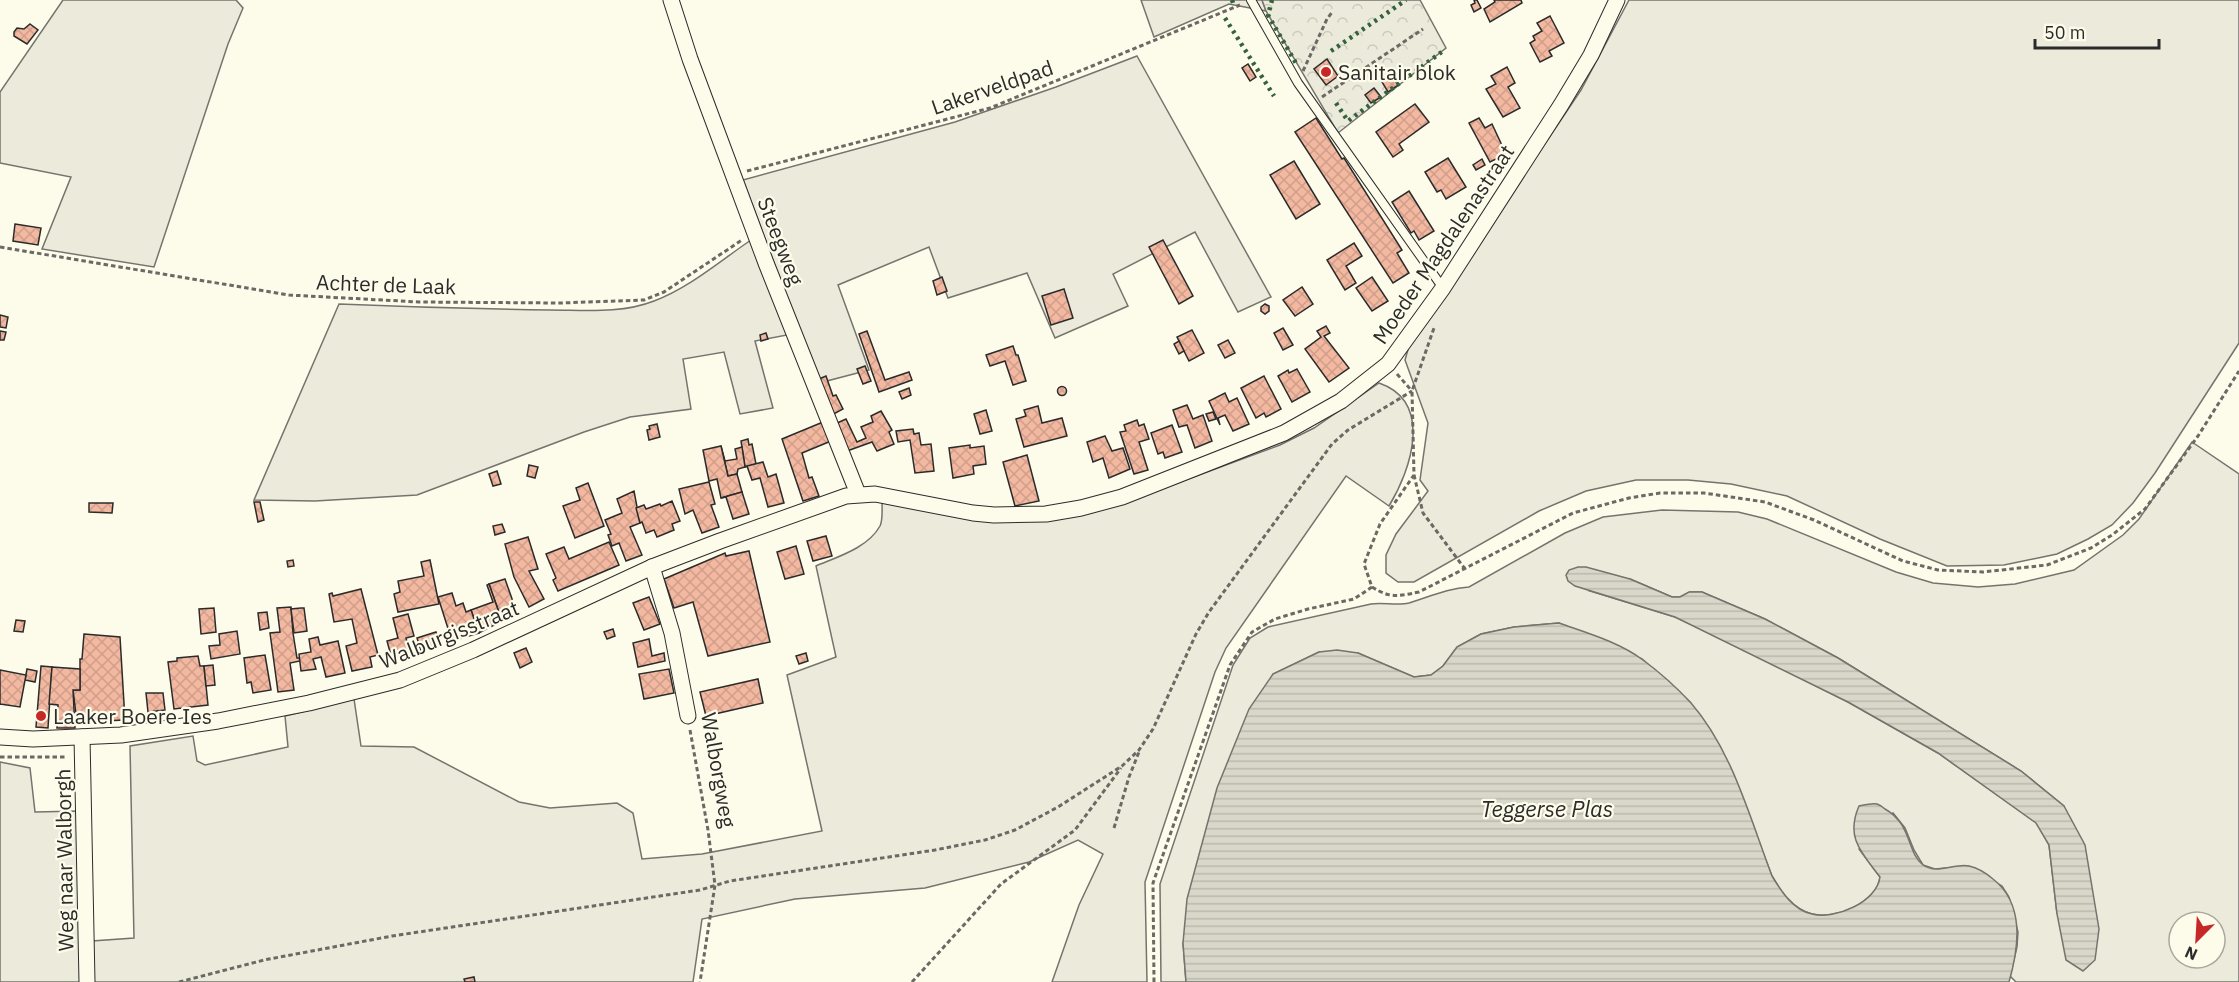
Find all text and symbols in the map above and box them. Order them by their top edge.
scale bar [2035,12,2160,50]
text: 50 m [2044,21,2086,44]
street label: Lakerveldpad [927,53,1057,121]
place label: Sanitair blok [1338,58,1456,86]
marker: Sanitair blok [1319,65,1333,79]
street label: Moeder Magdalenastraat [1366,139,1520,349]
street label: Steegweg [751,193,811,289]
street label: Achter de Laak [316,268,456,300]
street label: Walburgisstraat [375,593,523,675]
place label: Laaker Boere Ies [53,702,212,730]
marker: Laaker Boere Ies [34,709,48,723]
street label: Walborgweg [695,710,743,830]
street label: Weg naar Walborgh [48,768,80,952]
water label: Teggerse Plas [1481,794,1613,823]
north arrow [2167,910,2227,970]
text: N [2182,942,2200,965]

